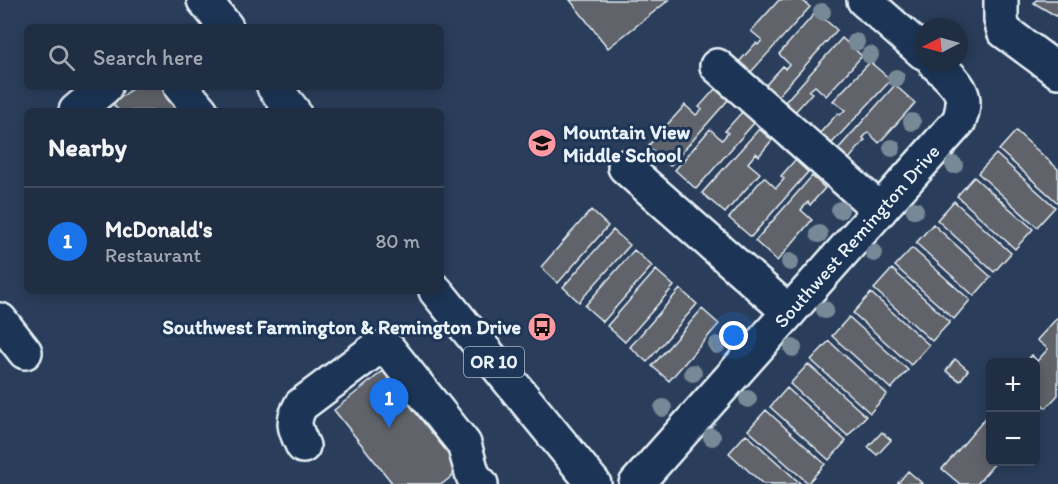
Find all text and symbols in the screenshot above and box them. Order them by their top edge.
north arrow [914,18,968,72]
search box [24,24,444,90]
icon: search [45,41,78,74]
text: Search here [93,44,203,71]
place label: Mountain View Middle School [563,120,691,167]
school or university icon: Mountain View Middle School [526,127,558,159]
text: Nearby [48,131,127,163]
street label: Southwest Remington Drive [769,139,945,333]
text: McDonald's [105,216,213,243]
text: 1 [63,229,72,253]
text: 80 m [375,229,420,253]
text: Restaurant [105,243,201,267]
bus stop icon: Southwest Farmington & Remington Drive [526,311,558,343]
place label: Southwest Farmington & Remington Drive [163,315,521,340]
your location [719,321,748,350]
road number: OR 10 [464,347,524,377]
map controls [986,358,1040,466]
button: + [986,358,1040,412]
pin: 1 [370,378,408,428]
button: − [986,412,1040,466]

